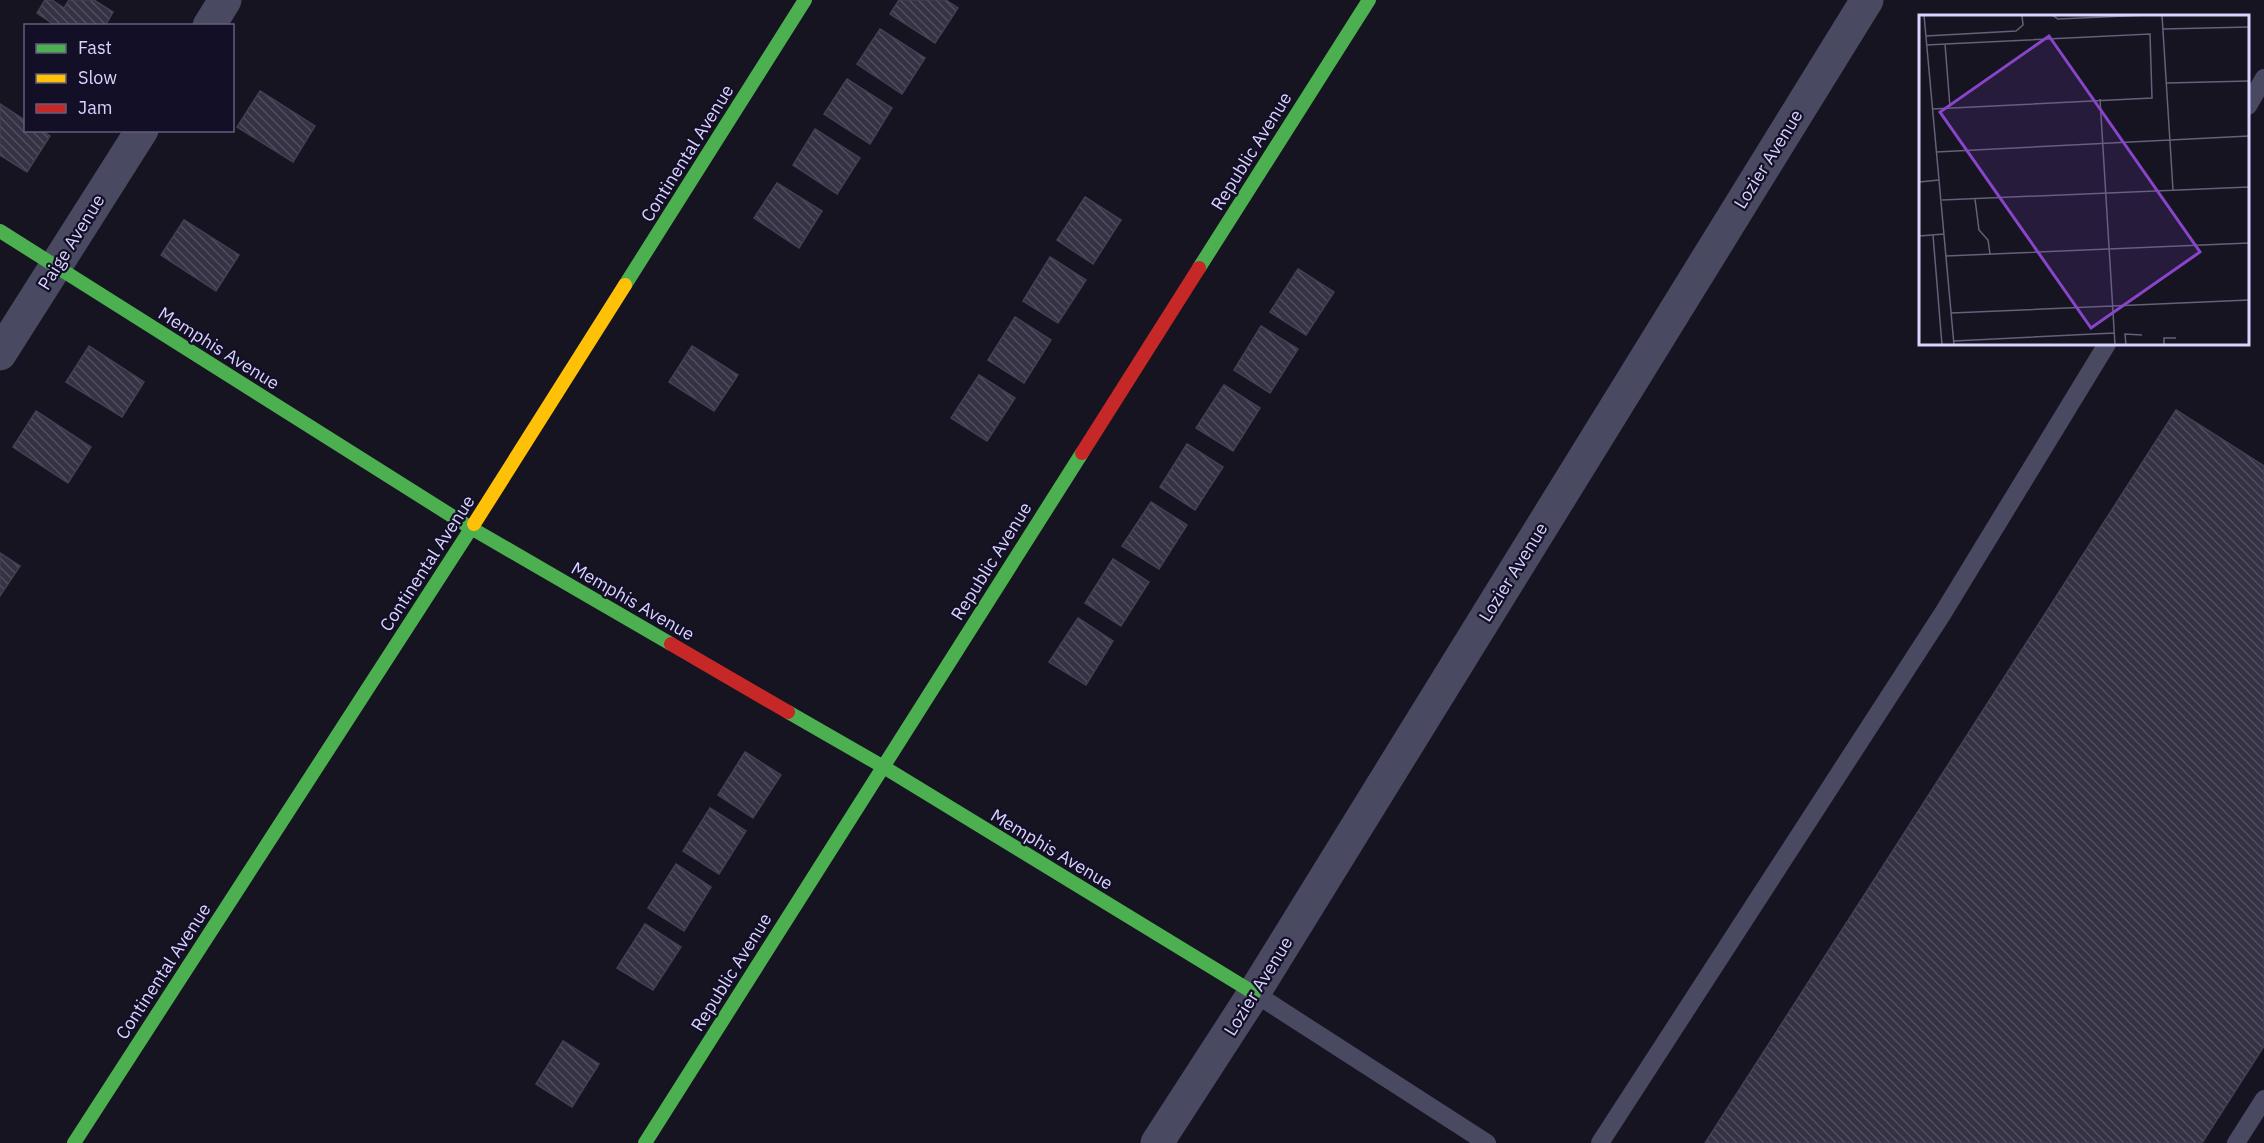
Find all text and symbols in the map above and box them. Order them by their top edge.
inset map [1919,15,2249,345]
legend [24,24,234,132]
text: Fast [78,36,112,59]
text: Slow [78,66,117,89]
street label: Continental Avenue [635,80,739,226]
street label: Republic Avenue [1205,88,1297,214]
text: Jam [78,96,113,119]
street label: Lozier Avenue [1728,105,1808,213]
street label: Paige Avenue [33,190,110,294]
street label: Memphis Avenue [154,302,284,395]
street label: Continental Avenue [374,490,480,635]
street label: Republic Avenue [945,498,1037,624]
street label: Lozier Avenue [1473,518,1553,626]
street label: Memphis Avenue [567,556,699,646]
street label: Memphis Avenue [987,803,1117,895]
street label: Continental Avenue [110,898,216,1043]
street label: Republic Avenue [685,909,777,1035]
street label: Lozier Avenue [1218,932,1298,1040]

